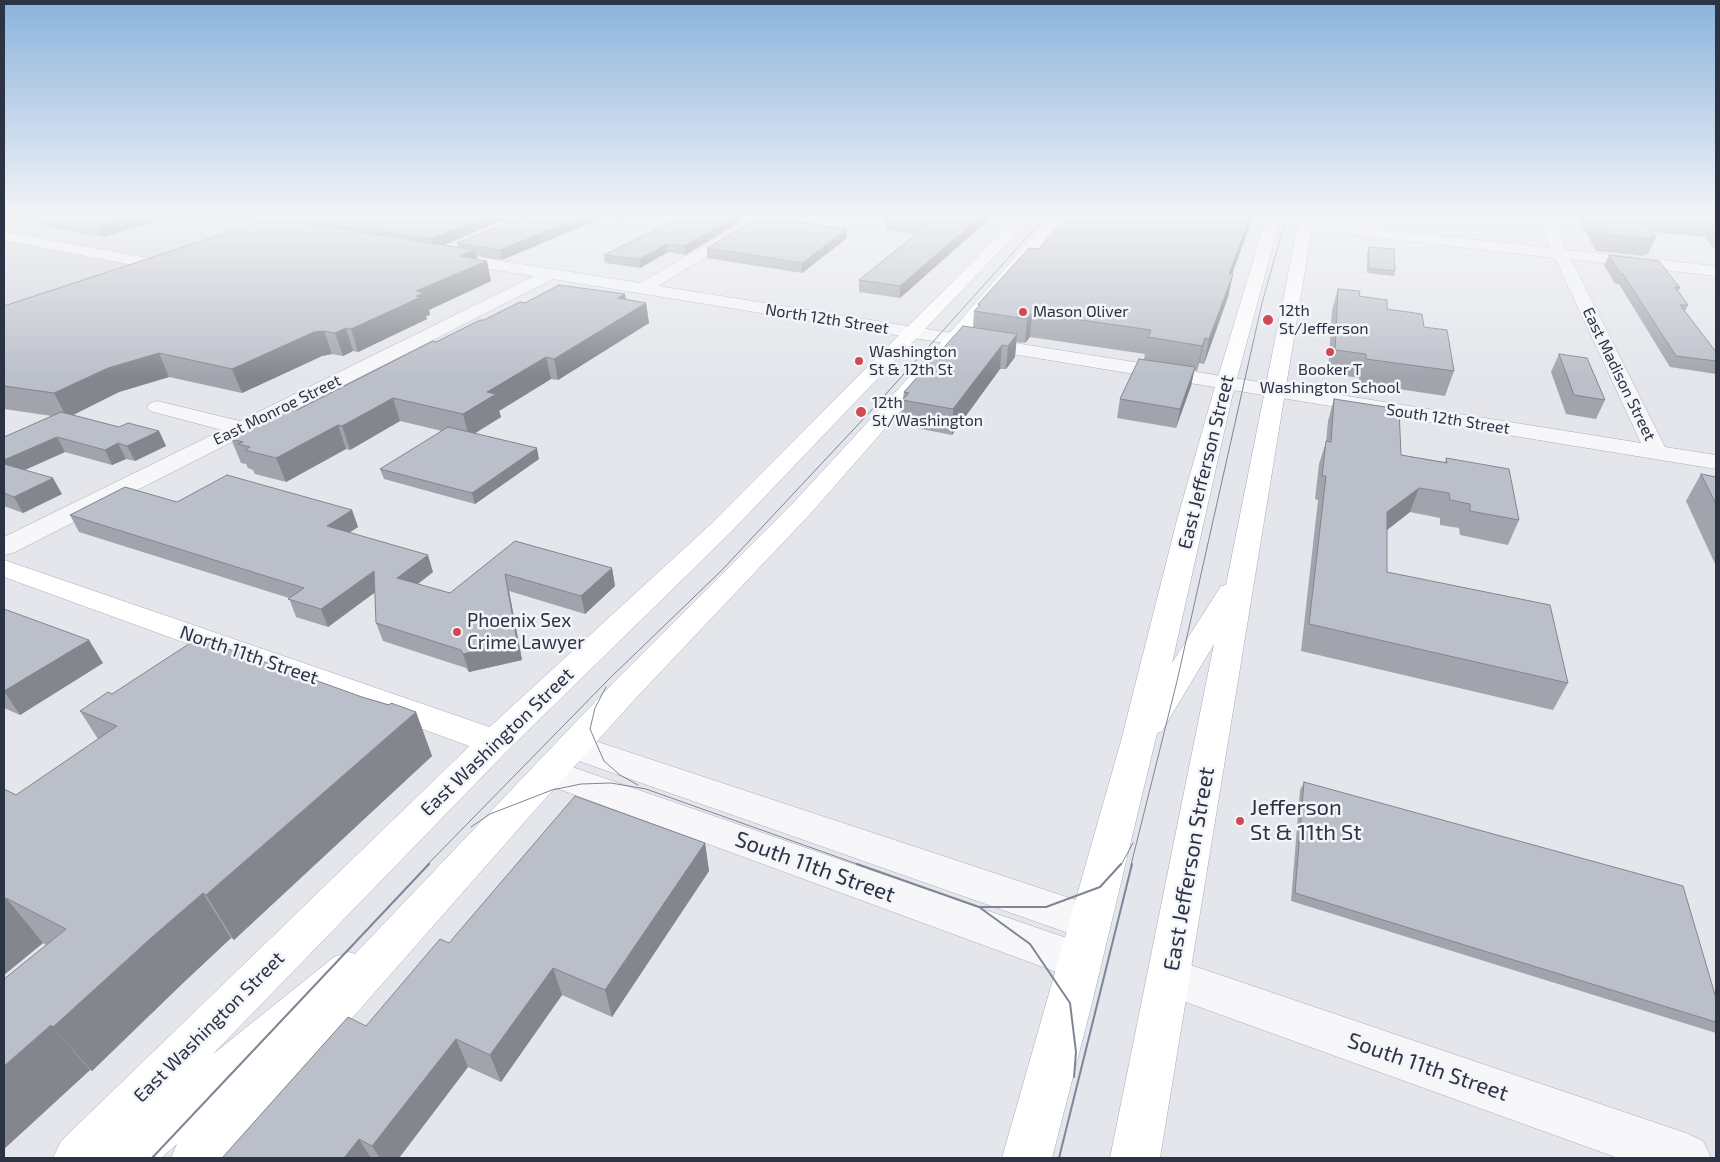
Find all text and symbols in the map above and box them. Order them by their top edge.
street label: North 12th Street [764,300,890,338]
place label: 12th St/Jefferson [1279,301,1369,339]
place label: Mason Oliver [1033,302,1129,322]
street label: East Madison Street [1578,304,1660,444]
marker: Mason Oliver [1017,306,1029,318]
marker: 12th St/Jefferson [1261,313,1275,327]
place label: Washington St & 12th St [869,342,957,380]
marker: Booker T Washington School [1324,346,1336,358]
marker: Washington St & 12th St [853,355,865,367]
place label: Booker T Washington School [1260,360,1400,398]
street label: East Monroe Street [210,371,344,449]
street label: East Jefferson Street [1173,373,1239,551]
place label: 12th St/Washington [872,393,983,431]
street label: South 12th Street [1385,400,1511,438]
marker: 12th St/Washington [854,405,868,419]
place label: Phoenix Sex Crime Lawyer [467,610,585,654]
street label: North 11th Street [177,621,321,689]
marker: Phoenix Sex Crime Lawyer [451,626,463,638]
street label: East Washington Street [416,663,578,821]
street label: East Jefferson Street [1158,765,1220,973]
place label: Jefferson St & 11th St [1250,795,1362,846]
marker: Jefferson St & 11th St [1234,815,1246,827]
street label: South 11th Street [731,826,899,908]
street label: East Washington Street [129,947,289,1107]
street label: South 11th Street [1344,1027,1512,1107]

